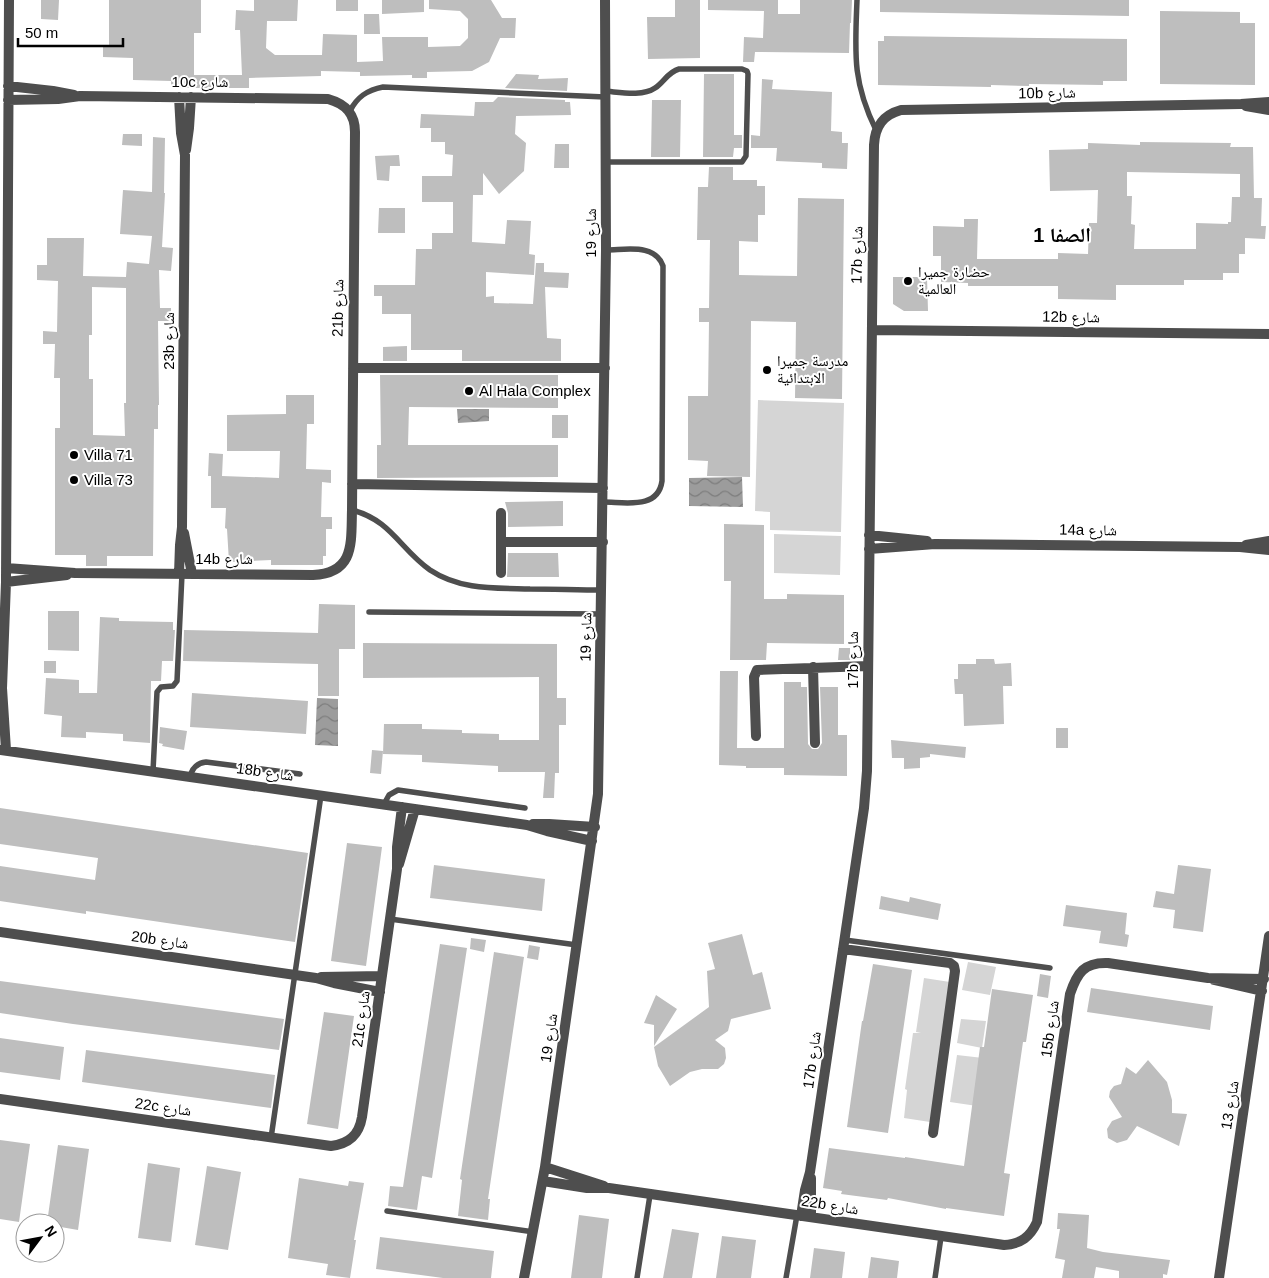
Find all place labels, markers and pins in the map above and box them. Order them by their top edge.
place label: حضارة جميرا العالمية [918,263,990,297]
marker: حضارة جميرا العالمية [902,275,914,287]
place label: مدرسة جميرا الابتدائية [777,352,848,386]
marker: مدرسة جميرا الابتدائية [761,364,773,376]
place label: Al Hala Complex [479,382,591,399]
marker: Al Hala Complex [463,385,475,397]
place label: Villa 71 [84,446,133,463]
marker: Villa 71 [68,449,80,461]
place label: Villa 73 [84,471,133,488]
marker: Villa 73 [68,474,80,486]

